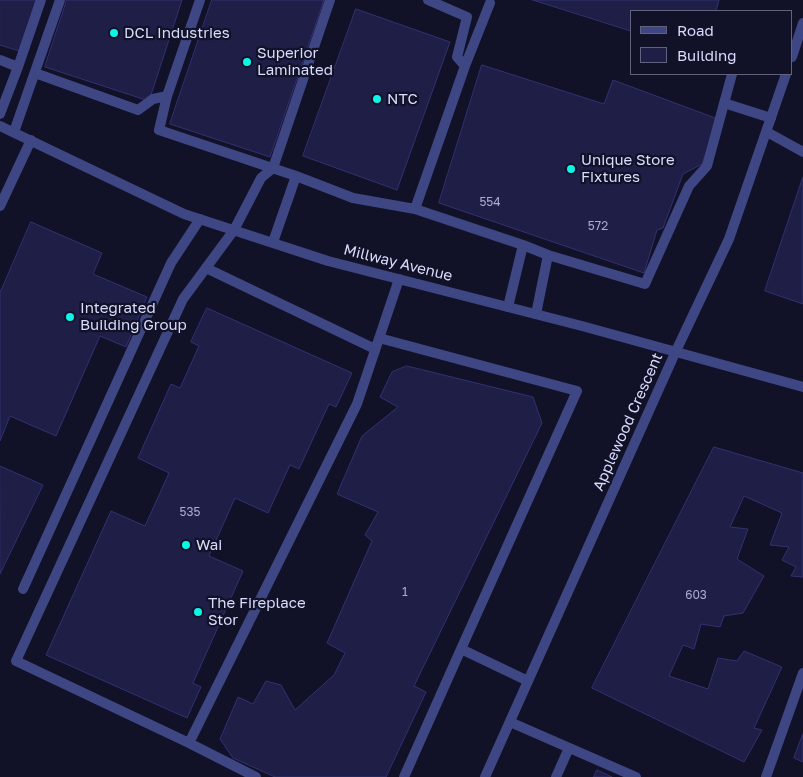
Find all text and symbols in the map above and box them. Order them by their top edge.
legend [630,10,793,75]
text: Road [677,21,714,39]
place label: DCL Industries [124,24,230,42]
marker: DCL Industries [108,27,120,39]
place label: Superior Laminated [257,44,333,79]
text: Building [677,46,737,64]
marker: Superior Laminated [241,56,253,68]
place label: NTC [387,90,418,108]
marker: NTC [371,93,383,105]
place label: Unique Store Fixtures [581,151,675,186]
marker: Unique Store Fixtures [565,163,577,175]
house number: 554 [479,195,501,209]
house number: 572 [588,219,608,233]
street label: Millway Avenue [342,241,454,285]
place label: Integrated Building Group [80,299,187,334]
marker: Integrated Building Group [64,311,76,323]
street label: Applewood Crescent [589,350,667,494]
house number: 535 [180,505,200,519]
place label: Wai [196,536,222,554]
marker: Wai [180,539,192,551]
house number: 1 [402,585,408,599]
house number: 603 [685,588,707,602]
place label: The Fireplace Stor [208,594,306,629]
marker: The Fireplace Stor [192,606,204,618]

